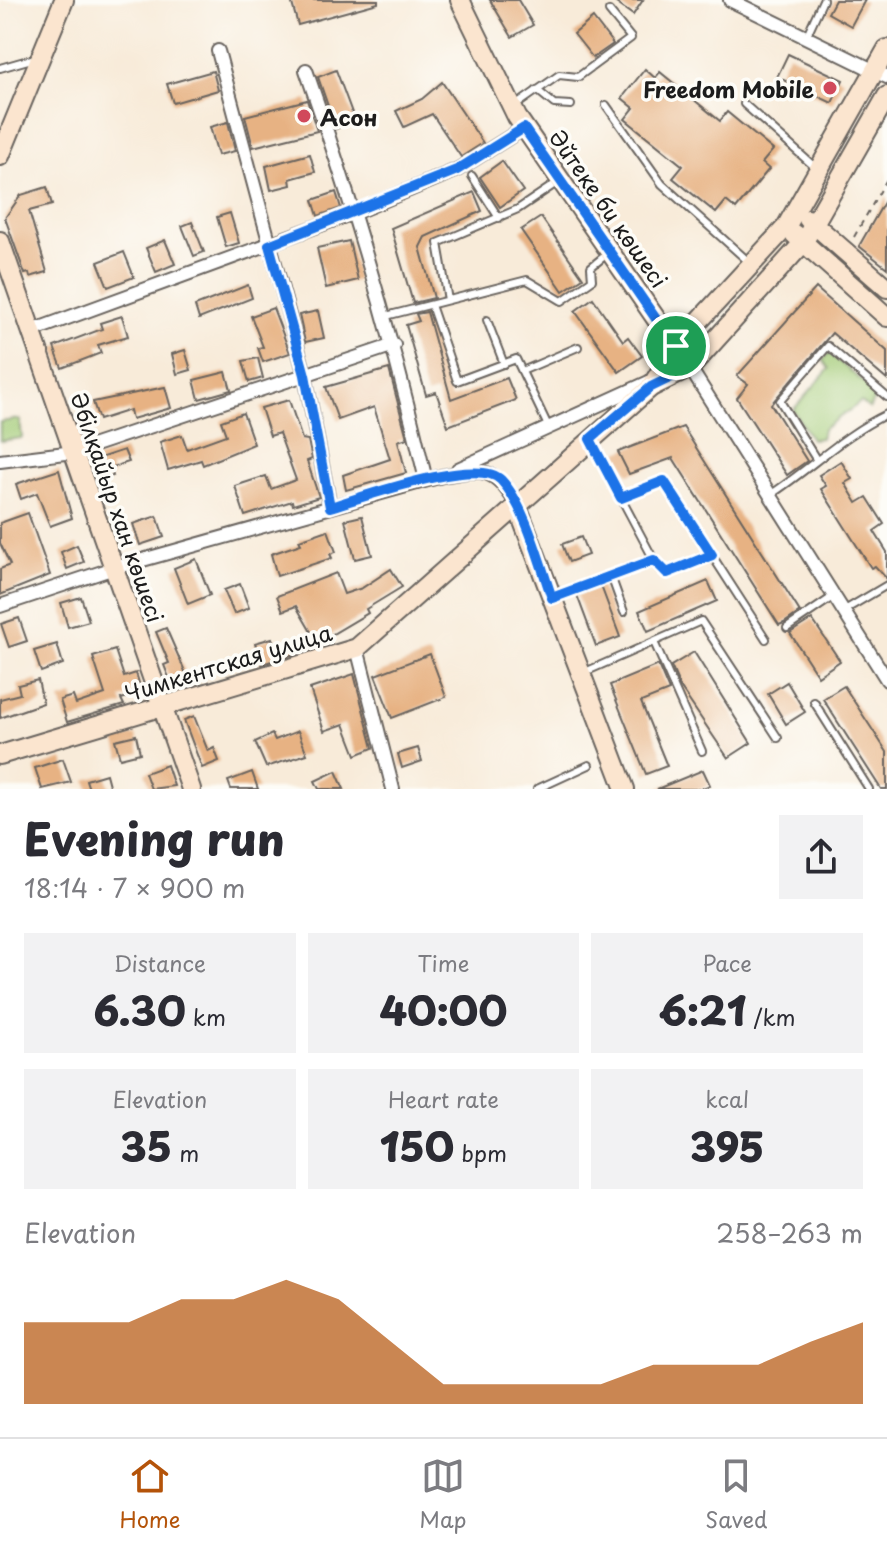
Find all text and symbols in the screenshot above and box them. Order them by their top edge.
place label: Freedom Mobile [643,72,815,105]
marker: Freedom Mobile [821,79,839,97]
place label: Асон [320,100,377,133]
marker: Асон [295,107,313,125]
street label: Әйтеке би көшесі [542,122,676,294]
pin [642,312,710,380]
icon: arrive [654,324,698,368]
street label: Әбілқайыр хан көшесі [63,387,173,627]
street label: Чимкентская улица [120,615,336,709]
text: Evening run [24,805,285,871]
button: share [779,815,863,899]
text: 18:14 · 7 × 900 m [24,868,245,907]
text: Distance [114,946,206,979]
text: Time [417,946,469,979]
text: Pace [702,946,752,979]
text: 6.30 [94,979,186,1040]
text: 40:00 [379,979,507,1040]
text: 6:21 [659,979,746,1040]
text: km [186,1000,226,1033]
text: /km [746,1000,796,1033]
text: Elevation [112,1082,207,1115]
text: Heart rate [388,1082,499,1115]
text: kcal [705,1082,749,1115]
text: 35 [120,1115,172,1176]
text: 150 [380,1115,454,1176]
text: 395 [690,1115,764,1176]
text: m [172,1136,199,1169]
text: bpm [454,1136,507,1169]
text: Elevation [24,1213,136,1252]
text: 258–263 m [716,1213,863,1252]
tab: Home [119,1454,181,1535]
tab: Map [419,1454,466,1535]
tab: Saved [705,1454,768,1535]

